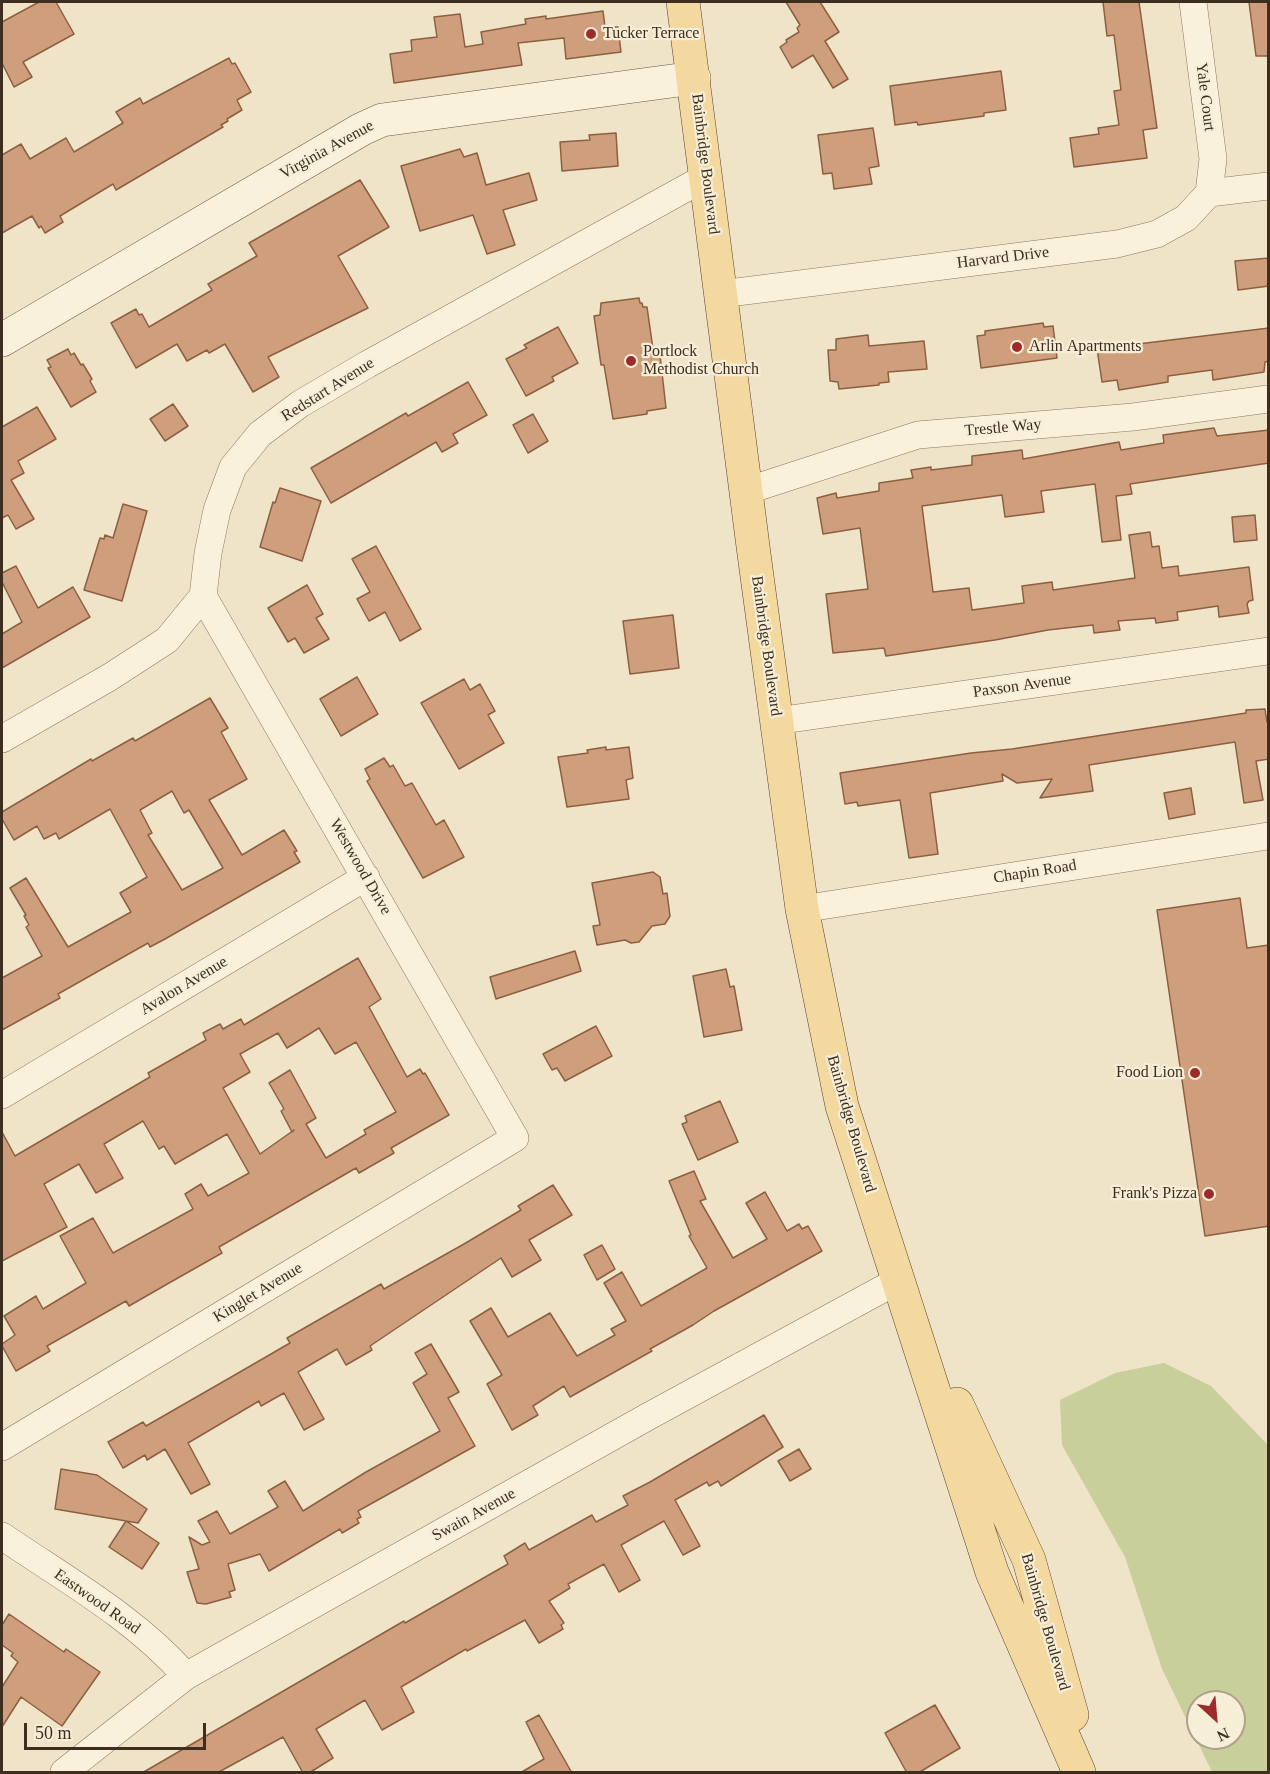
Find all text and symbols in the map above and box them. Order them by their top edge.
place label: Tucker Terrace [603,24,699,44]
marker: Tucker Terrace [584,27,598,41]
street label: Yale Court [1191,62,1219,132]
street label: Bainbridge Boulevard [687,92,723,236]
street label: Virginia Avenue [277,116,377,184]
street label: Harvard Drive [956,243,1050,273]
place label: Arlin Apartments [1029,337,1141,357]
marker: Arlin Apartments [1010,340,1024,354]
place label: Portlock Methodist Church [643,342,759,380]
street label: Redstart Avenue [278,354,378,426]
marker: Portlock Methodist Church [624,354,638,368]
street label: Trestle Way [964,415,1042,441]
street label: Bainbridge Boulevard [747,574,785,718]
street label: Paxson Avenue [972,670,1072,702]
street label: Westwood Drive [325,816,395,918]
street label: Chapin Road [992,856,1078,888]
street label: Avalon Avenue [137,952,231,1020]
street label: Bainbridge Boulevard [822,1053,880,1195]
place label: Food Lion [1116,1063,1183,1083]
marker: Food Lion [1188,1066,1202,1080]
place label: Frank's Pizza [1112,1184,1197,1204]
marker: Frank's Pizza [1202,1187,1216,1201]
street label: Kinglet Avenue [210,1259,306,1327]
street label: Swain Avenue [429,1484,519,1546]
street label: Bainbridge Boulevard [1016,1551,1074,1693]
street label: Eastwood Road [50,1565,144,1639]
north arrow [1186,1690,1246,1750]
scale bar [27,1711,208,1749]
text: 50 m [35,1723,72,1743]
text: N [1214,1725,1232,1745]

